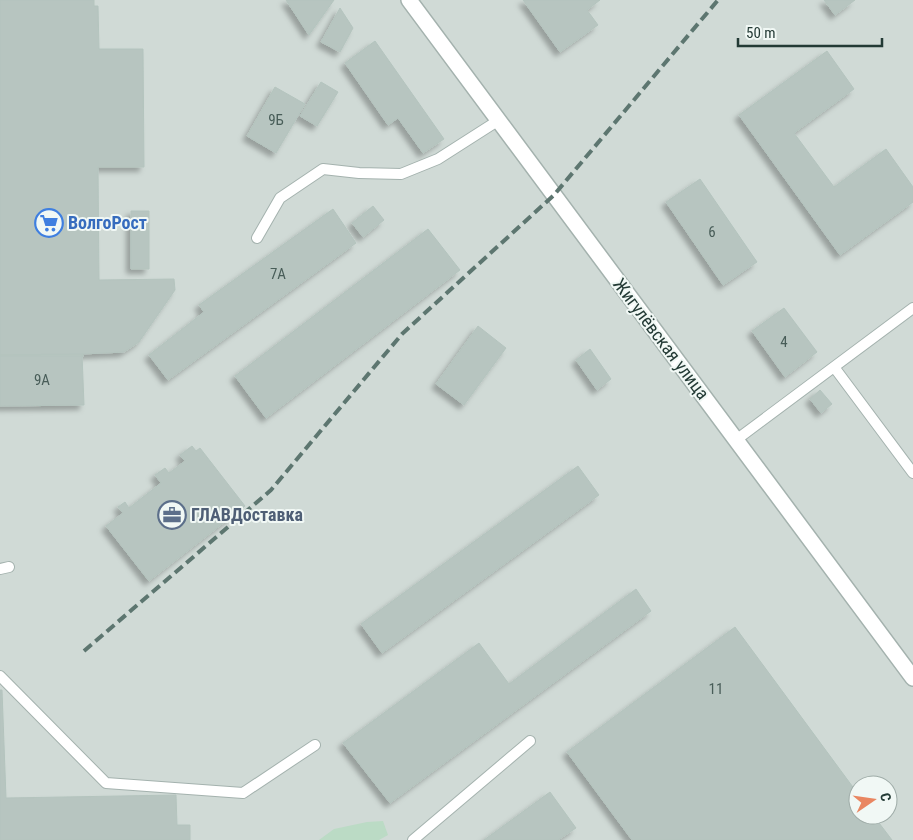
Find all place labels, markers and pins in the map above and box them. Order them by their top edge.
supermarket icon: ВолгоРост [34,208,64,238]
place label: ВолгоРост [68,212,147,233]
office icon: ГЛАВДоставка [157,500,187,530]
place label: ГЛАВДоставка [191,504,303,525]

